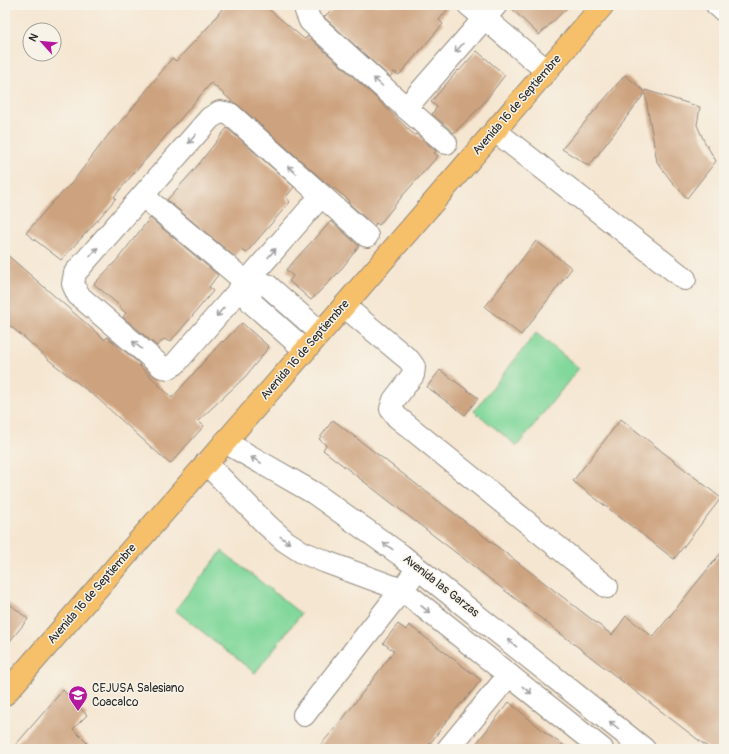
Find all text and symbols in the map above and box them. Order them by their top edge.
north arrow [22,22,62,62]
text: N [26,31,41,44]
one-way arrow [455,43,464,53]
street label: Avenida 16 de Septiembre [469,52,565,158]
one-way arrow [373,78,383,87]
one-way arrow [188,133,197,144]
one-way arrow [287,165,297,175]
one-way arrow [89,247,98,257]
one-way arrow [267,248,276,258]
street label: Avenida 16 de Septiembre [257,297,353,403]
one-way arrow [216,306,225,317]
one-way arrow [131,340,142,349]
one-way arrow [250,455,262,463]
one-way arrow [279,536,290,544]
street label: Avenida 16 de Septiembre [44,541,140,647]
one-way arrow [383,541,394,550]
street label: Avenida las Garzas [400,552,483,621]
one-way arrow [420,604,431,613]
one-way arrow [507,639,518,648]
place label: CEJUSA Salesiano Coacalco [92,681,185,710]
school or university icon: CEJUSA Salesiano Coacalco [67,684,89,712]
one-way arrow [522,685,533,694]
one-way arrow [608,720,619,729]

